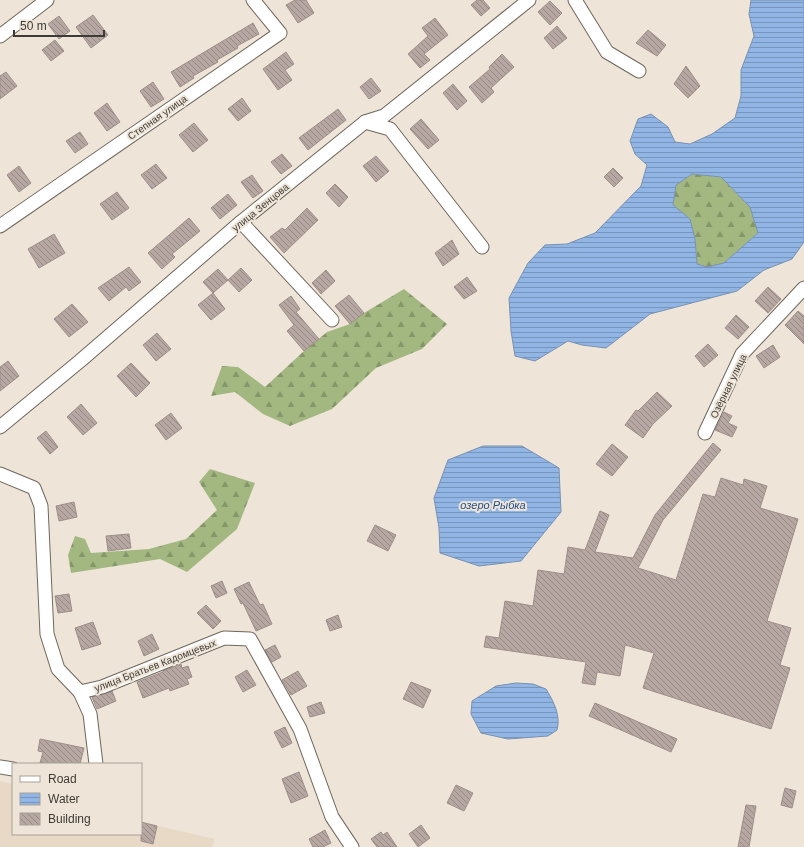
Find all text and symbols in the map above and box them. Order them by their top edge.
scale bar [14,12,104,38]
text: 50 m [20,19,47,33]
street label: Степная улица [126,93,189,142]
street label: улица Зенцова [230,181,291,233]
street label: Озёрная улица [708,352,749,420]
water label: озеро Рыбка [460,499,526,511]
street label: улица Братьев Кадомцевых [93,637,218,694]
legend [12,763,142,835]
text: Road [48,772,77,786]
text: Water [48,792,80,806]
text: Building [48,812,91,826]

